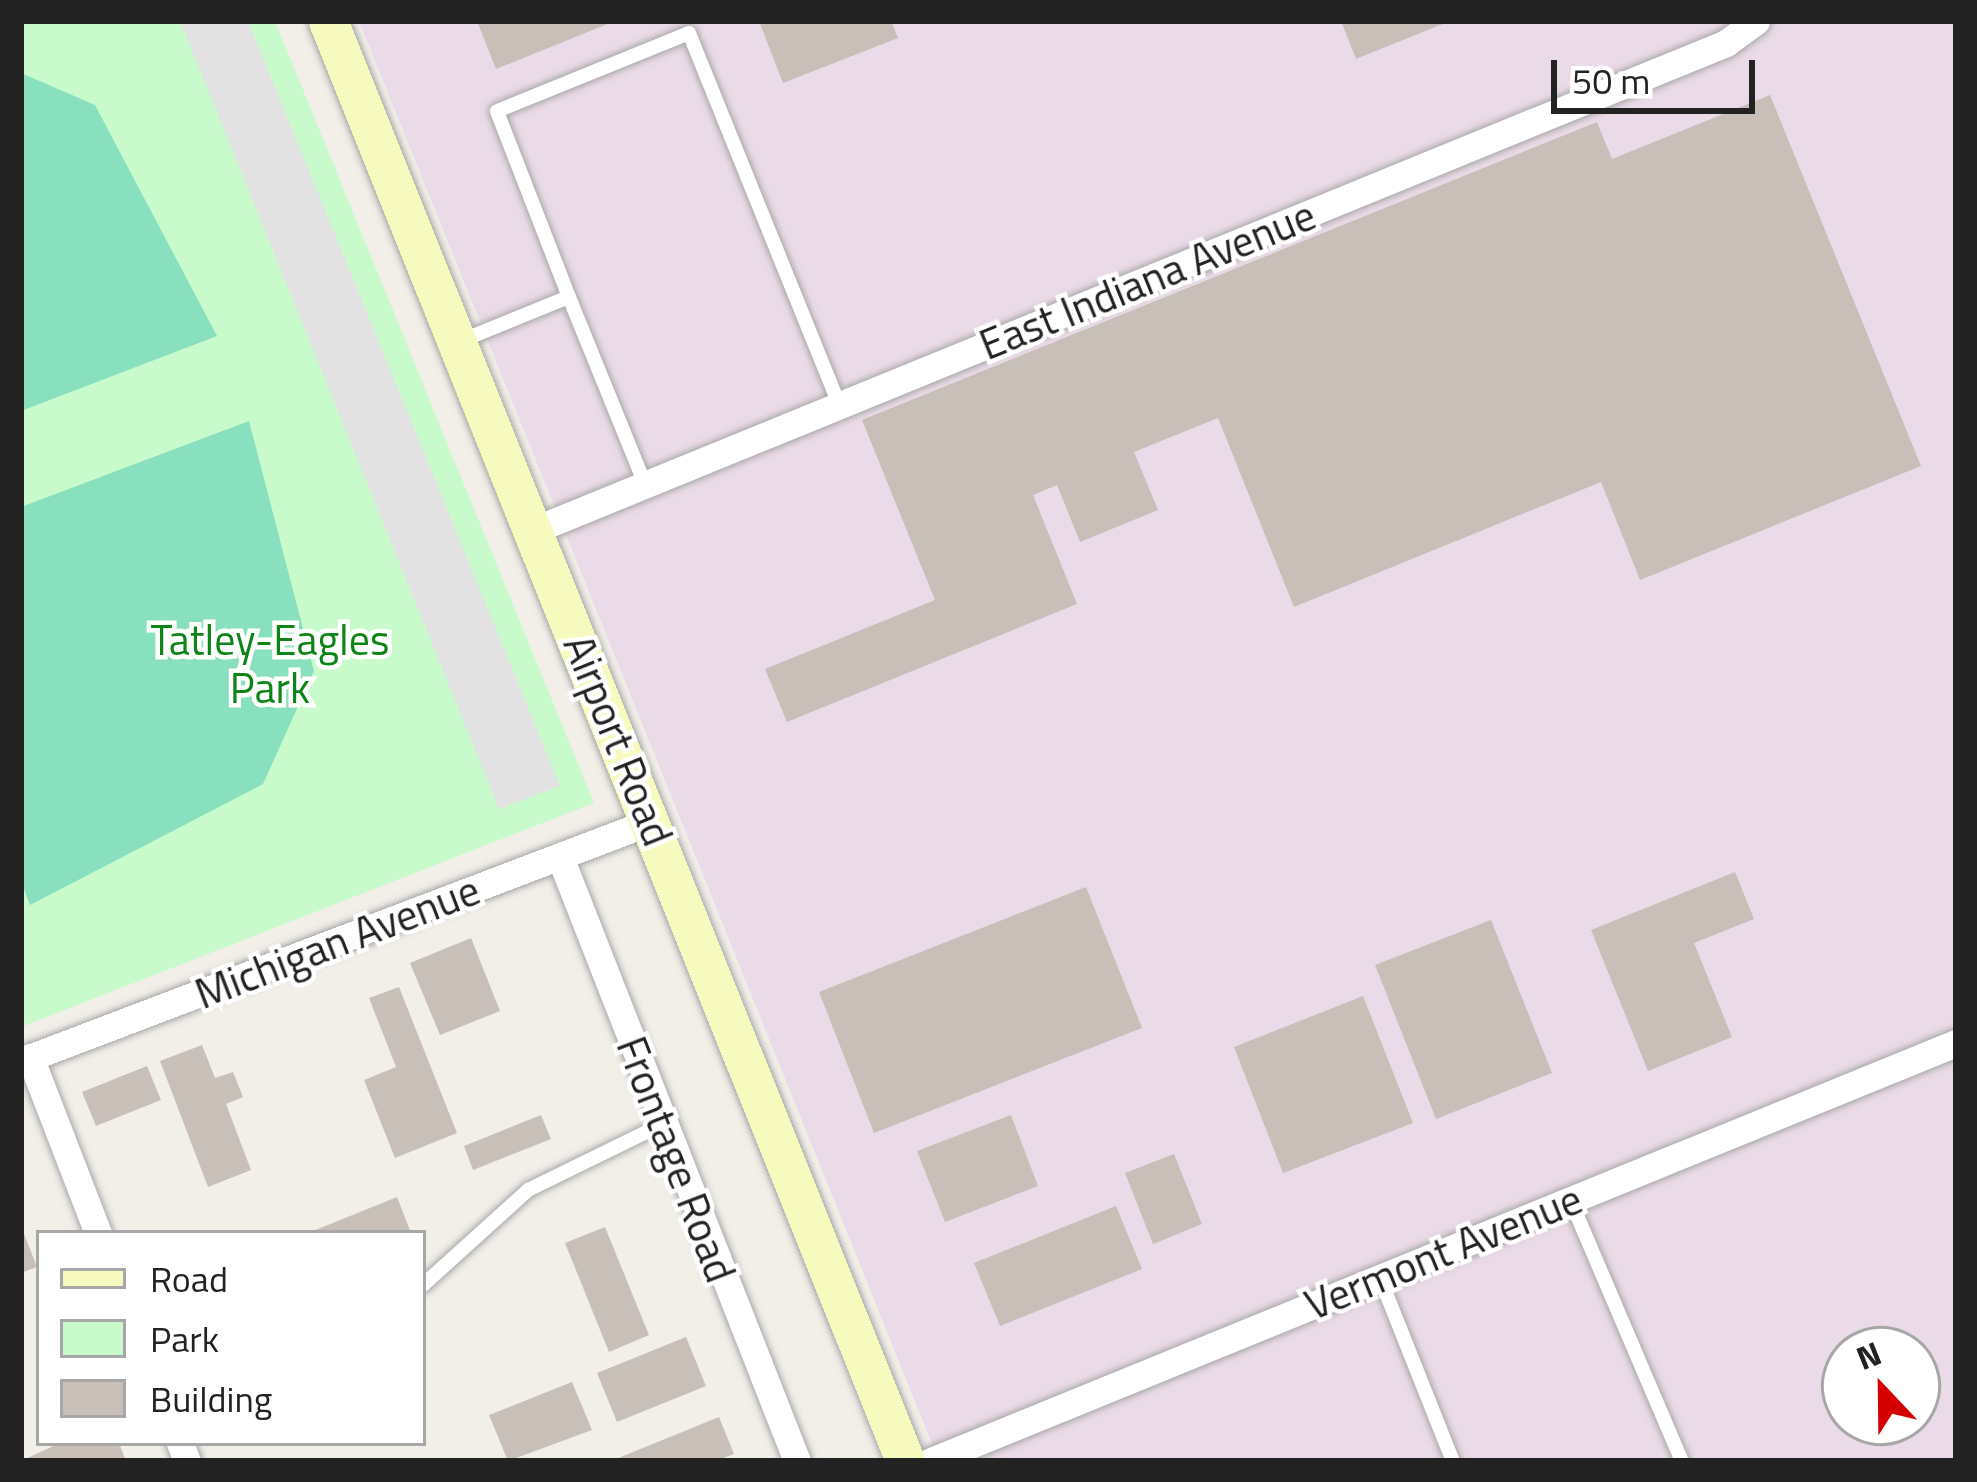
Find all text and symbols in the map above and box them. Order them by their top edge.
scale bar [1557,36,1761,110]
text: 50 m [1572,53,1650,108]
street label: East Indiana Avenue [972,189,1322,369]
park label: Tatley-Eagles Park [150,614,390,712]
street label: Airport Road [554,627,684,853]
street label: Michigan Avenue [188,864,486,1018]
street label: Frontage Road [607,1029,747,1289]
street label: Vermont Avenue [1297,1173,1589,1329]
legend [36,1230,426,1446]
text: Road [150,1251,228,1306]
text: Park [150,1311,219,1366]
north arrow [1821,1326,1941,1446]
text: N [1849,1328,1889,1383]
text: Building [150,1371,272,1426]

